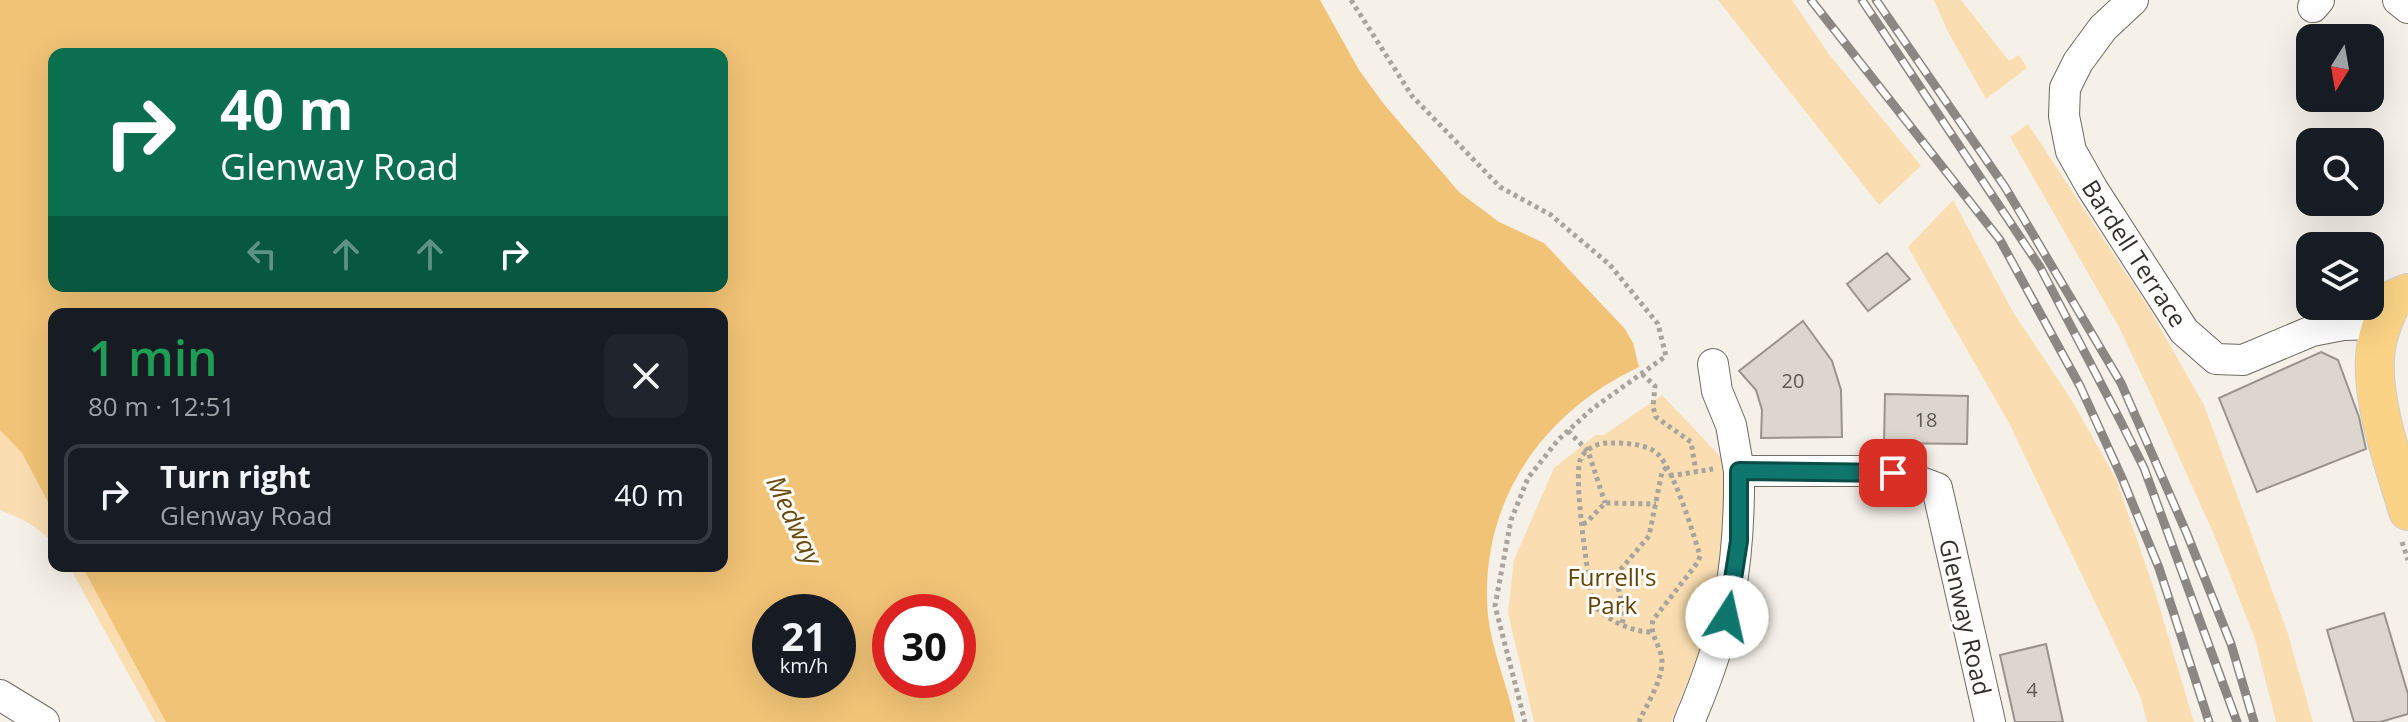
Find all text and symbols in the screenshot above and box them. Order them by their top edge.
north arrow [2296,24,2384,112]
map controls [2296,24,2384,320]
text: 40 m [220,70,354,146]
icon: right [88,80,192,184]
button: search [2296,128,2384,216]
text: Glenway Road [220,142,459,191]
street label: Bardell Terrace [2075,173,2195,333]
icon: left [240,232,284,276]
icon: ahead [324,232,368,276]
icon: ahead [408,232,452,276]
icon: right [492,232,536,276]
button: layers [2296,232,2384,320]
text: 1 min [88,325,218,390]
button: close [604,334,688,418]
house number: 20 [1782,367,1804,394]
text: 80 m · 12:51 [88,388,235,424]
house number: 18 [1915,406,1937,433]
pin [1859,439,1927,507]
icon: arrive [1871,451,1915,495]
text: Turn right [160,456,311,497]
water label: Medway [759,469,832,572]
icon: right [92,472,136,516]
text: 40 m [614,474,684,515]
text: Glenway Road [160,497,332,533]
street label: Glenway Road [1932,536,2000,698]
park label: Furrell's Park [1567,560,1657,621]
position arrow [1685,575,1769,659]
speed limit sign: 30 [872,594,976,698]
text: 21 [781,608,827,663]
text: km/h [780,652,828,679]
house number: 4 [2026,676,2038,703]

